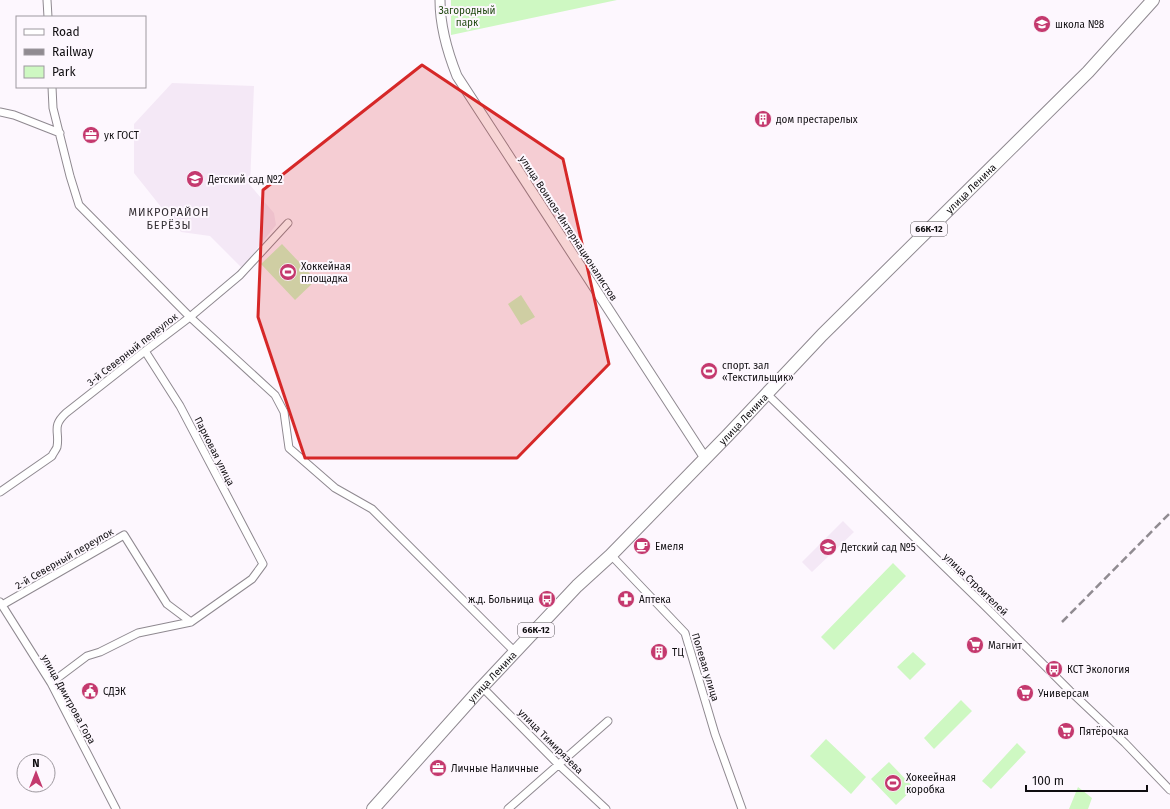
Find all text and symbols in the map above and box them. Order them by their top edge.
park label: Загородный парк [438,5,496,29]
school or university icon: школа №8 [1032,14,1052,34]
legend [16,16,146,88]
place label: школа №8 [1055,19,1105,31]
text: Road [52,25,80,39]
text: Railway [52,45,93,59]
text: Park [52,65,76,79]
building icon: дом престарелых [753,109,773,129]
place label: дом престарелых [776,114,858,126]
office icon: ук ГОСТ [81,125,101,145]
place label: ук ГОСТ [104,130,140,142]
street label: улица Воинов-Интернационалистов [517,154,620,304]
street label: улица Ленина [944,161,999,216]
school or university icon: Детский сад №2 [185,169,205,189]
place label: Детский сад №2 [207,174,283,186]
district label: МИКРОРАЙОН БЕРЁЗЫ [128,206,210,232]
road number: 66К-12 [911,222,947,236]
place label: Хоккейная площадка [301,261,351,285]
sports icon: Хоккейная площадка [278,262,298,282]
street label: 3-й Северный переулок [85,310,181,389]
place label: спорт. зал «Текстильщик» [722,360,794,384]
sports icon: спорт. зал «Текстильщик» [699,361,719,381]
street label: улица Ленина [717,391,771,448]
street label: Парковая улица [191,415,237,488]
street label: 2-й Северный переулок [13,525,117,592]
cafe icon: Емеля [632,536,652,556]
school or university icon: Детский сад №5 [818,537,838,557]
place label: Емеля [655,541,684,553]
place label: Детский сад №5 [840,542,916,554]
street label: улица Строителей [941,551,1010,618]
bus stop icon: ж.д. Больница [537,589,557,609]
pharmacy icon: Аптека [616,589,636,609]
place label: ж.д. Больница [468,594,534,606]
place label: Аптека [639,594,671,606]
road number: 66К-12 [518,623,554,637]
street label: Полевая улица [689,632,721,703]
supermarket icon: Магнит [965,635,985,655]
place label: Магнит [988,640,1022,652]
building icon: ТЦ [649,642,669,662]
place label: ТЦ [672,647,684,659]
street label: улица Ленина [466,649,520,706]
street label: улица Дмитрова Гора [39,653,98,746]
bus stop icon: КСТ Экология [1044,659,1064,679]
place label: КСТ Экология [1067,664,1130,676]
public building icon: СДЭК [80,681,100,701]
supermarket icon: Универсам [1015,683,1035,703]
place label: СДЭК [103,686,126,698]
place label: Универсам [1038,688,1089,700]
street label: улица Тимирязева [515,707,585,777]
supermarket icon: Пятёрочка [1056,721,1076,741]
place label: Пятёрочка [1079,725,1129,738]
north arrow [16,753,56,793]
text: N [32,757,40,770]
office icon: Личные Наличные [428,758,448,778]
place label: Личные Наличные [451,763,539,775]
scale bar [1026,767,1147,793]
place label: Хокеейная коробка [906,772,956,796]
sports icon: Хокеейная коробка [883,773,903,793]
text: 100 m [1032,774,1064,788]

